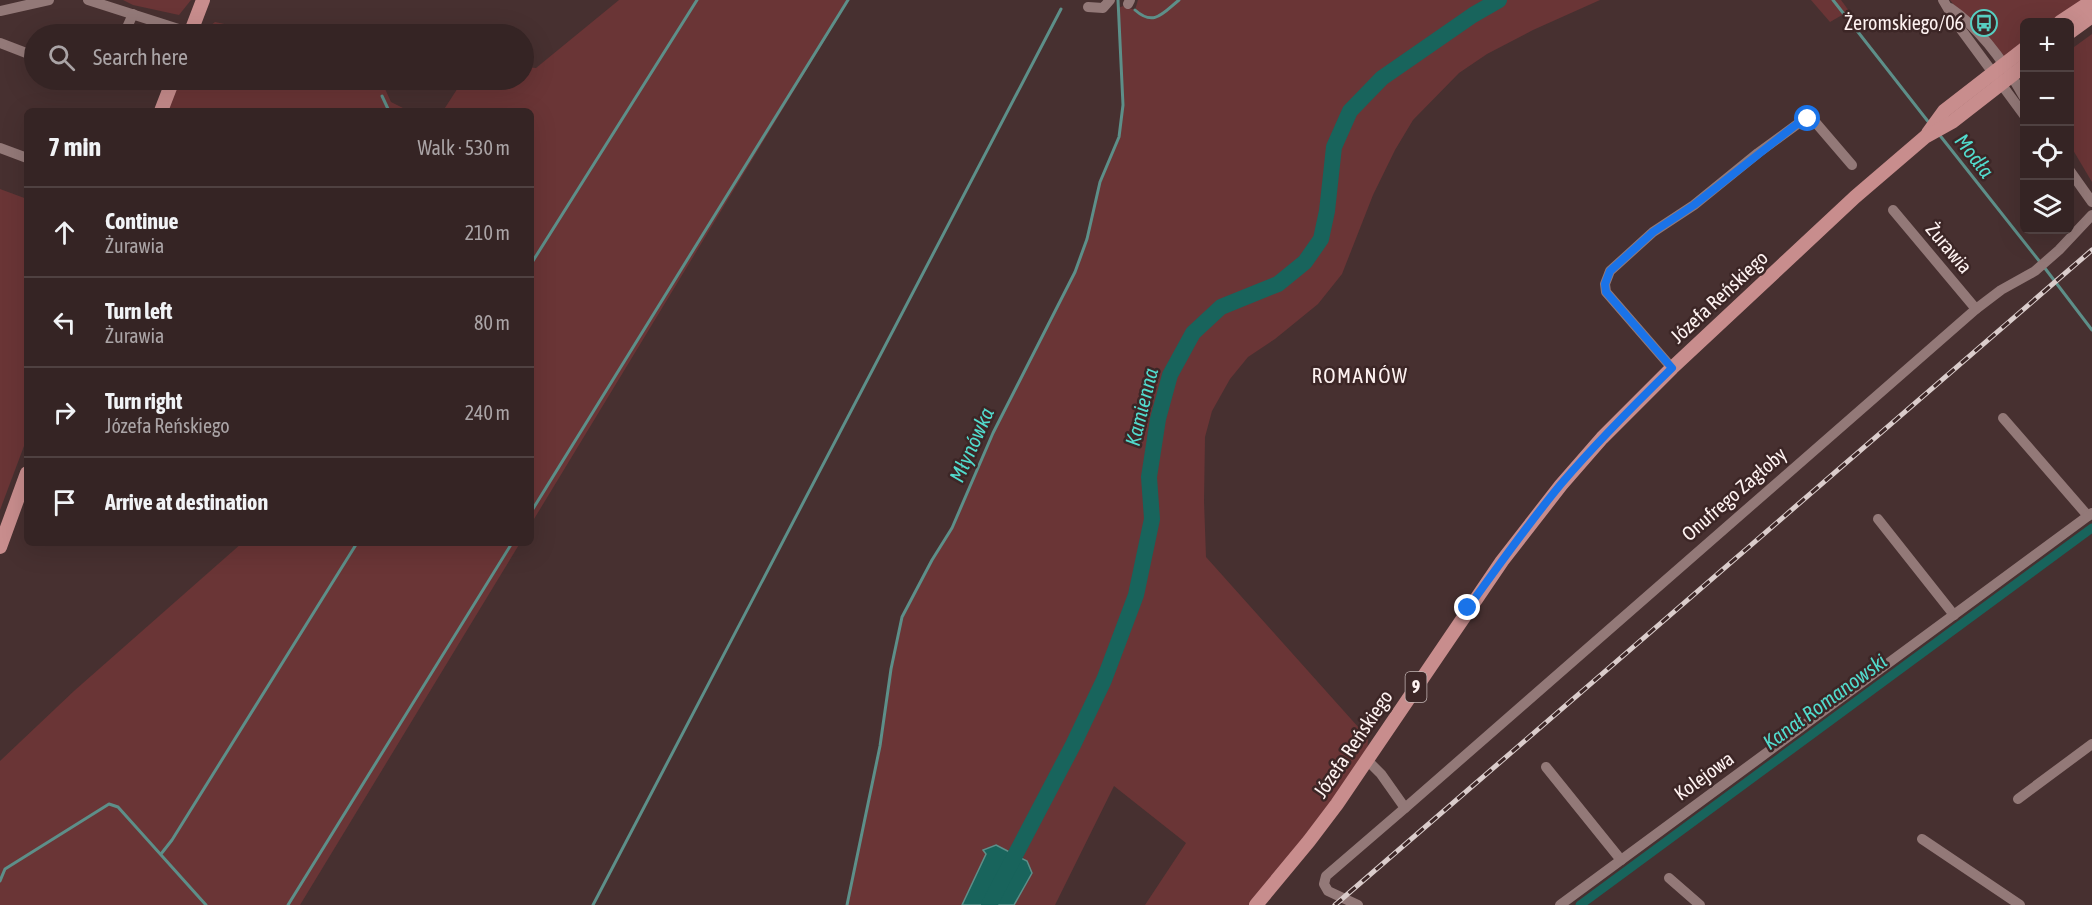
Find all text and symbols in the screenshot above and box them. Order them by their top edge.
bus stop icon: Żeromskiego/06 [1969,8,1999,38]
place label: Żeromskiego/06 [1844,11,1964,34]
map controls [2020,18,2074,234]
button: + [2020,18,2074,72]
search box [24,24,534,90]
icon: search [45,41,78,74]
text: Search here [93,44,188,70]
button: − [2020,72,2074,126]
route start [1794,105,1820,131]
button: locate [2020,126,2074,180]
water label: Modła [1950,129,1999,182]
text: 7 min [48,132,101,162]
text: Walk · 530 m [418,136,510,159]
button: layers [2020,180,2074,234]
text: Continue [105,208,179,234]
icon: ahead [48,216,81,249]
street label: Żurawia [1922,218,1977,278]
text: 210 m [465,221,510,244]
text: Żurawia [105,234,164,257]
street label: Józefa Reńskiego [1665,246,1772,348]
text: Turn left [105,298,172,324]
icon: left [48,306,81,339]
text: 80 m [474,311,510,334]
text: Żurawia [105,324,164,347]
district label: ROMANÓW [1311,363,1409,387]
water label: Kamienna [1120,365,1162,448]
text: Turn right [105,388,182,414]
icon: right [48,396,81,429]
text: 240 m [465,401,510,424]
water label: Młynówka [944,403,998,486]
text: Józefa Reńskiego [105,414,230,437]
street label: Onufrego Zagłoby [1677,442,1791,545]
icon: arrive [48,486,81,519]
text: Arrive at destination [105,489,268,515]
route end [1454,594,1480,620]
water label: Kanał Romanowski [1758,648,1891,754]
road number: 9 [1406,672,1426,702]
street label: Józefa Reńskiego [1308,686,1397,802]
street label: Kolejowa [1670,746,1738,805]

